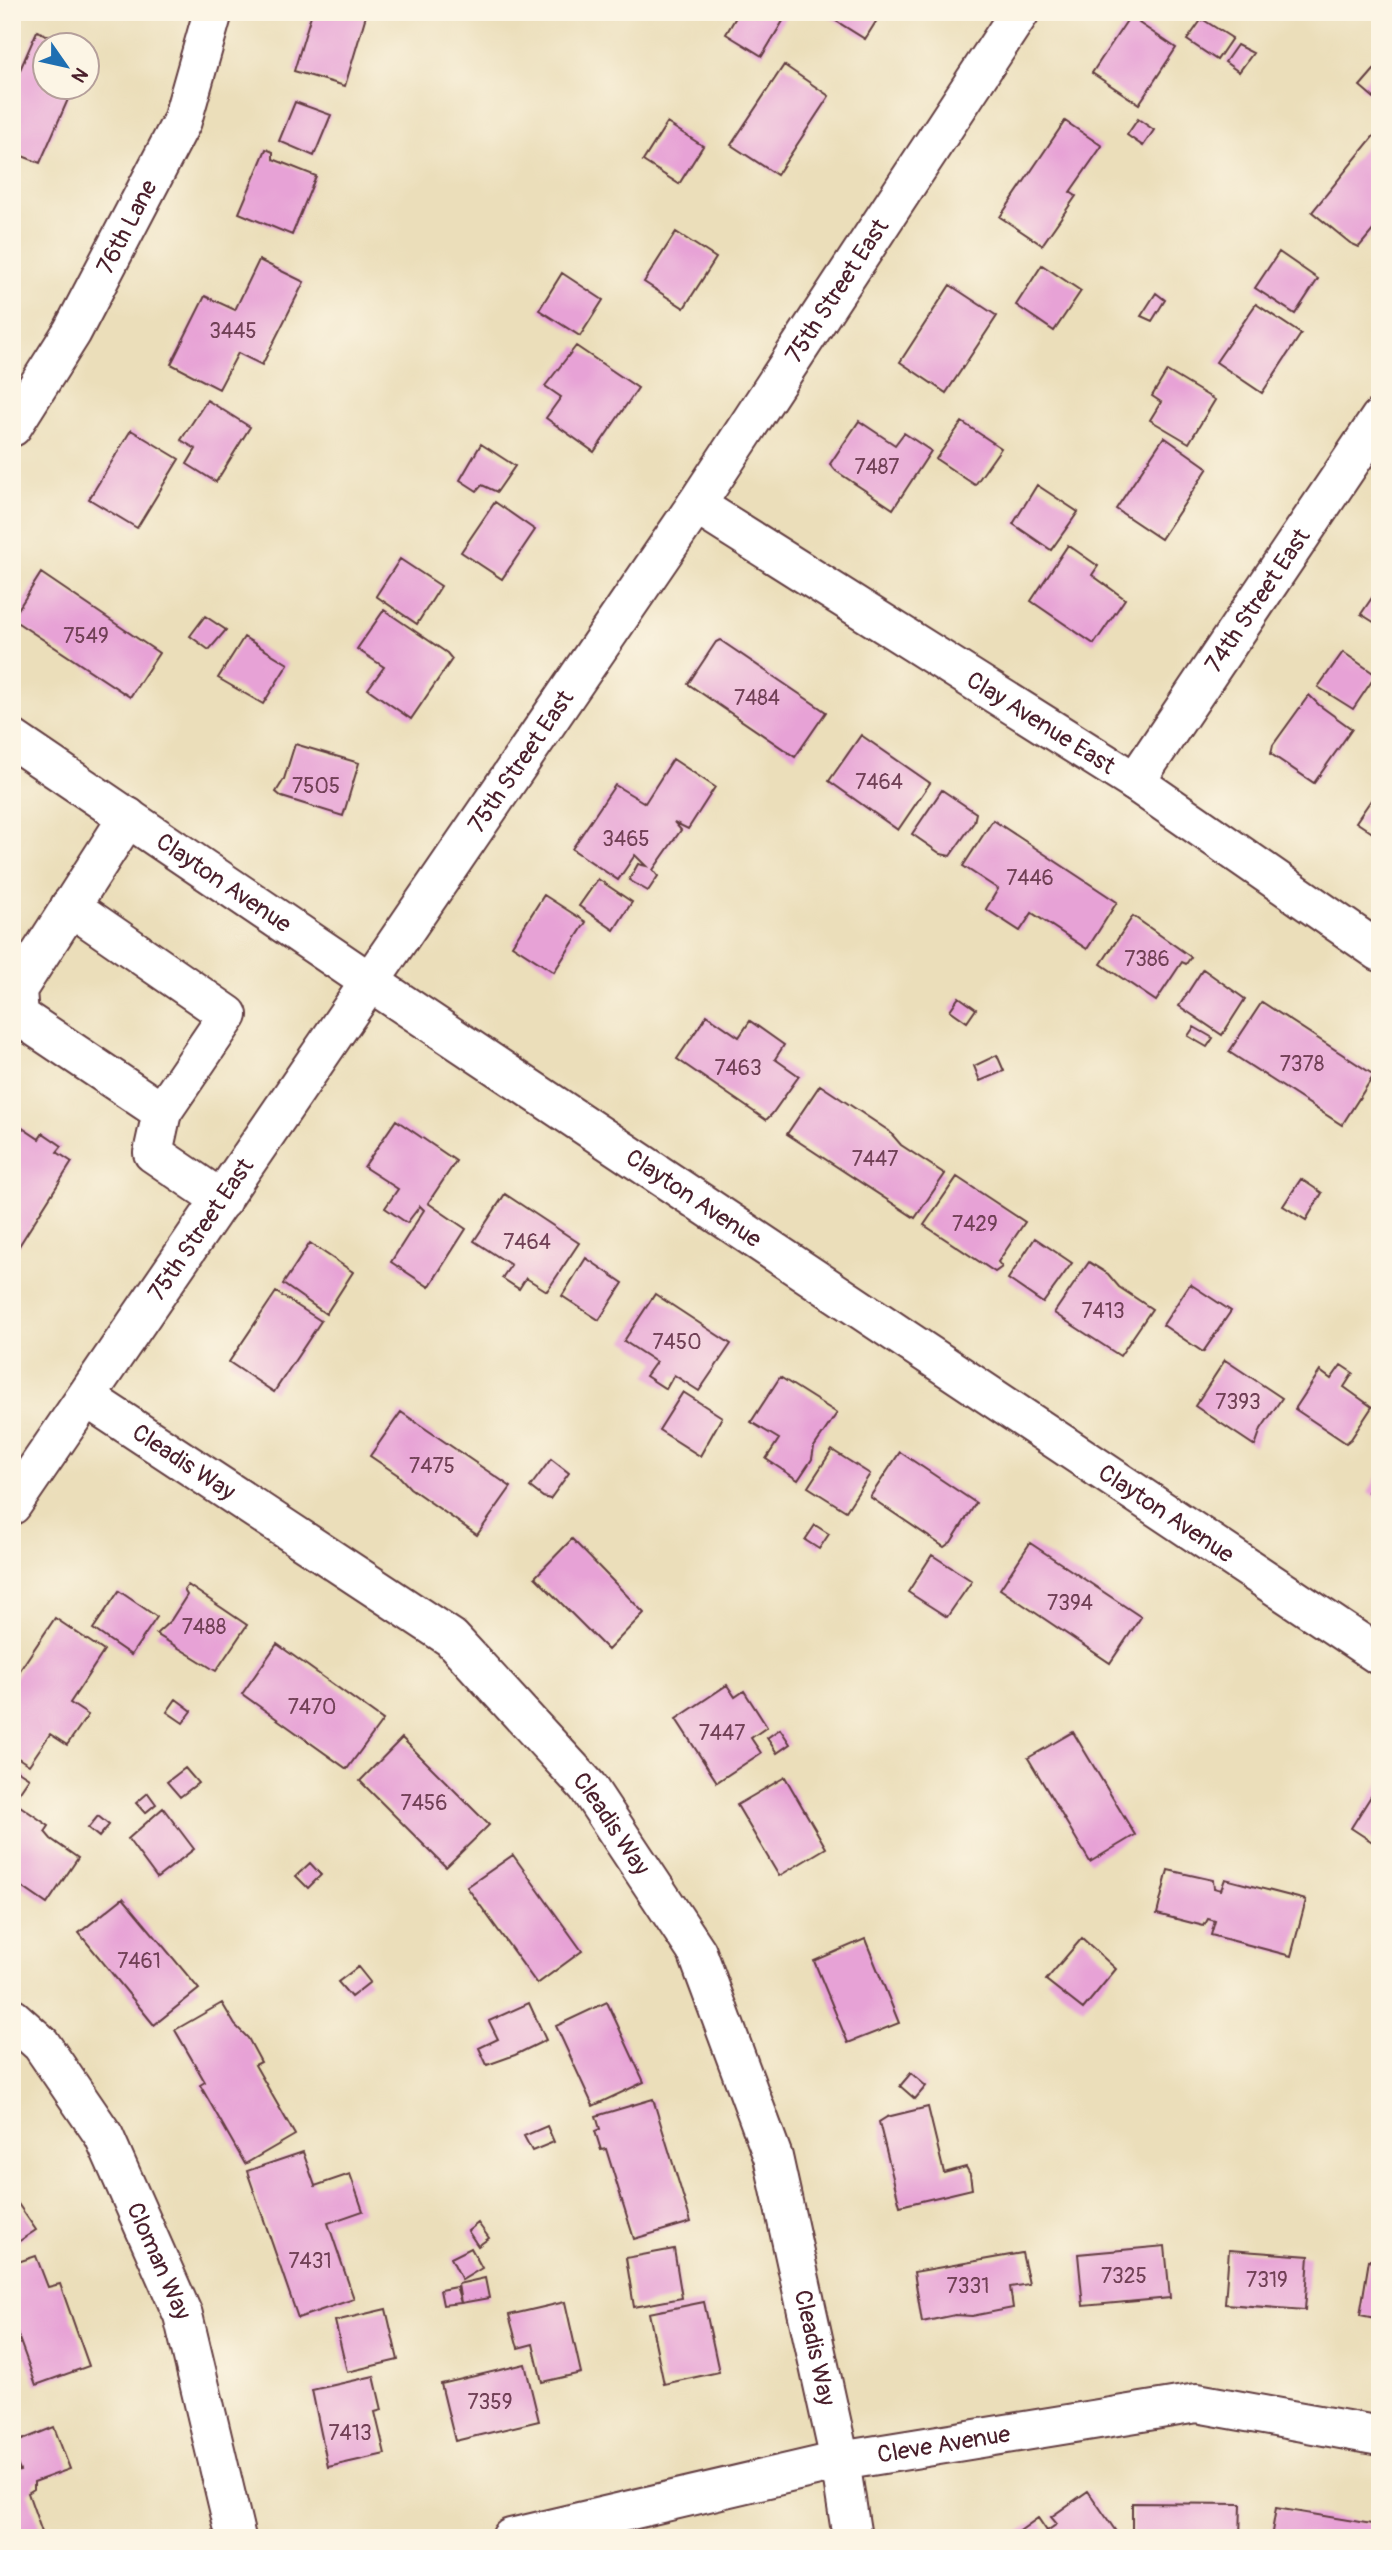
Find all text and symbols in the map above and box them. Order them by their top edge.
north arrow [32,32,102,102]
text: N [66,63,93,87]
street label: 76th Lane [90,175,163,279]
street label: 75th Street East [779,213,895,368]
house number: 3445 [209,318,257,345]
house number: 7487 [855,454,899,481]
street label: 74th Street East [1199,523,1316,678]
house number: 7549 [63,623,109,650]
street label: Clay Avenue East [961,665,1121,781]
street label: 75th Street East [462,684,580,838]
house number: 7484 [734,685,780,712]
house number: 7464 [855,769,903,796]
house number: 7505 [292,773,340,800]
house number: 3465 [602,826,650,853]
street label: Clayton Avenue [151,827,297,939]
house number: 7446 [1006,865,1054,892]
house number: 7386 [1124,946,1170,973]
house number: 7378 [1280,1051,1324,1078]
house number: 7463 [714,1055,762,1082]
street label: Clayton Avenue [621,1142,767,1254]
house number: 7447 [852,1146,898,1173]
street label: 75th Street East [142,1152,260,1306]
house number: 7429 [952,1211,998,1238]
house number: 7464 [503,1229,551,1256]
house number: 7413 [1081,1298,1125,1325]
house number: 7450 [652,1329,702,1356]
house number: 7393 [1215,1389,1261,1416]
street label: Cleadis Way [127,1417,241,1506]
house number: 7475 [409,1453,455,1480]
street label: Clayton Avenue [1093,1458,1240,1569]
house number: 7394 [1047,1590,1093,1617]
house number: 7488 [182,1614,226,1641]
house number: 7470 [288,1694,336,1721]
house number: 7447 [699,1720,745,1747]
street label: Cleadis Way [567,1766,656,1880]
house number: 7456 [401,1790,447,1817]
house number: 7461 [117,1948,161,1975]
street label: Cloman Way [121,2198,198,2324]
house number: 7431 [288,2248,332,2275]
house number: 7325 [1101,2263,1147,2290]
house number: 7319 [1246,2267,1288,2294]
house number: 7331 [947,2273,989,2300]
street label: Cleadis Way [788,2287,842,2408]
house number: 7359 [467,2389,513,2416]
street label: Cleve Avenue [875,2419,1012,2469]
house number: 7413 [328,2420,372,2447]

